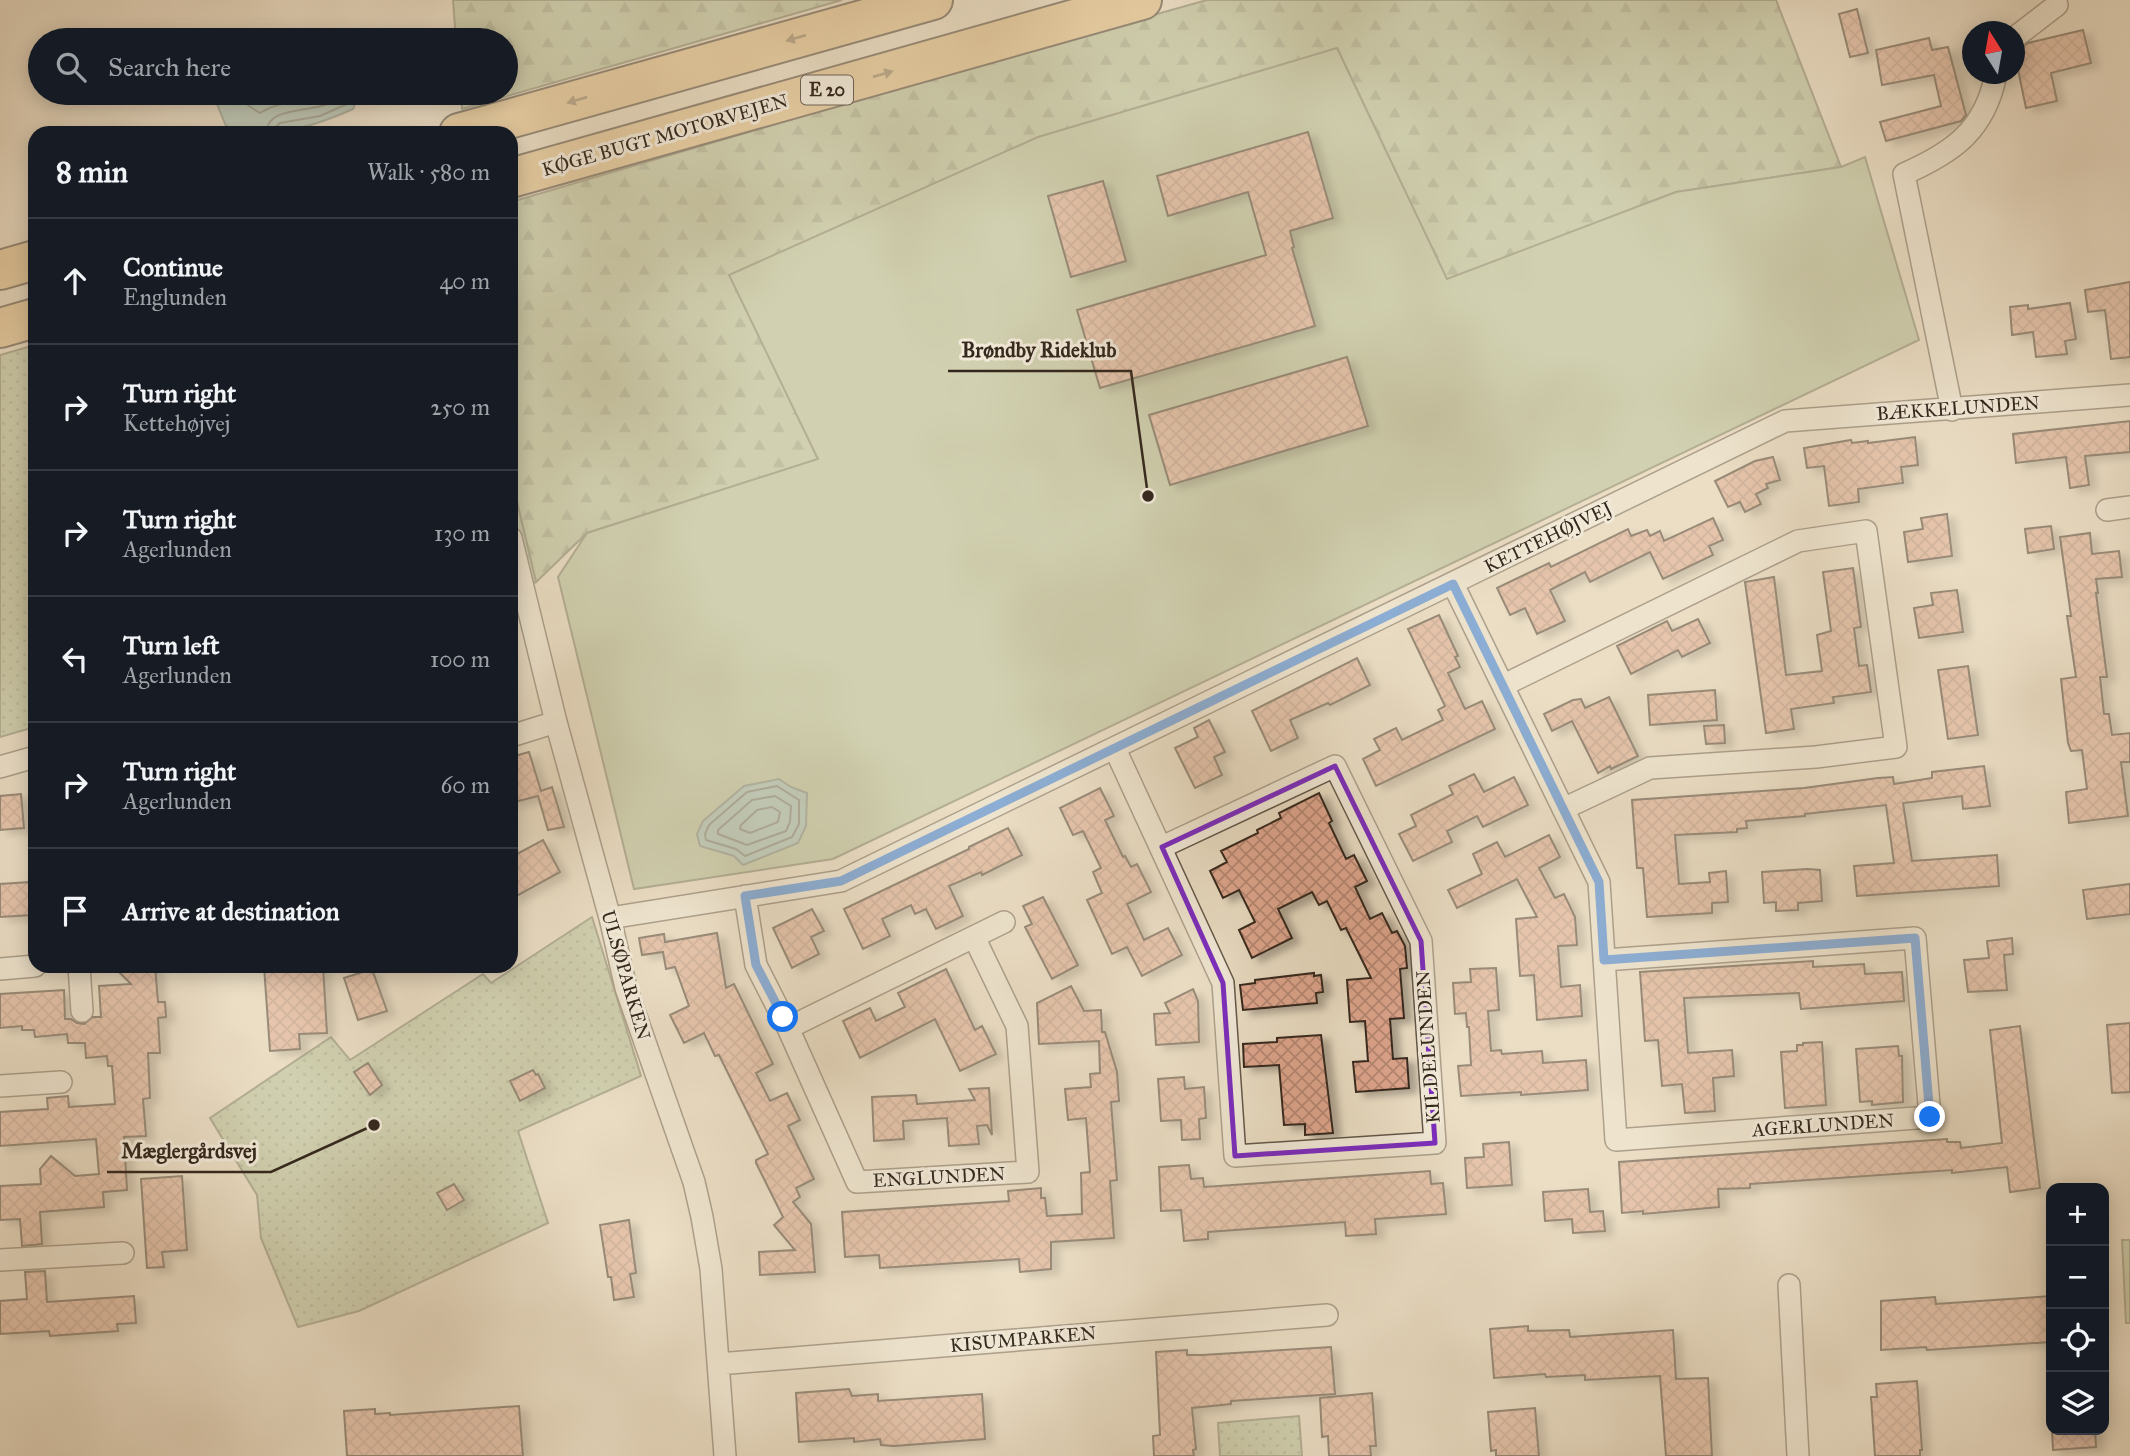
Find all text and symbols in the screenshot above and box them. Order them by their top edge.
north arrow [1962,21,2025,84]
search box [28,28,518,105]
one-way arrow [786,34,807,44]
icon: search [52,48,90,86]
text: Search here [108,51,231,83]
one-way arrow [873,68,894,78]
road number: E 20 [801,76,853,104]
street label: KØGE BUGT MOTORVEJEN [539,89,791,182]
one-way arrow [566,95,588,106]
text: 8 min [56,154,128,190]
text: Walk · 580 m [367,158,490,186]
text: Continue [123,251,223,283]
icon: ahead [56,262,94,300]
text: 40 m [440,267,490,295]
text: Englunden [123,283,227,311]
callout: Brøndby Rideklub [948,329,1131,371]
text: Brøndby Rideklub [962,337,1116,363]
text: Turn right [123,377,236,409]
icon: right [56,388,94,426]
street label: BÆKKELUNDEN [1876,391,2040,425]
text: 250 m [430,393,490,421]
text: Kettehøjvej [123,409,230,437]
street label: KETTEHØJVEJ [1480,496,1616,579]
text: Turn right [123,503,236,535]
icon: right [56,514,94,552]
text: 130 m [434,519,490,547]
text: Agerlunden [123,535,232,563]
text: Turn left [123,629,219,661]
icon: left [56,640,94,678]
text: 100 m [430,645,490,673]
text: Agerlunden [123,661,232,689]
text: Turn right [123,755,236,787]
icon: right [56,766,94,804]
text: 60 m [441,771,490,799]
text: Agerlunden [123,787,232,815]
icon: arrive [56,892,94,930]
text: Arrive at destination [123,895,340,927]
street label: ULSØPARKEN [596,907,656,1043]
street label: KILDELUNDEN [1411,970,1445,1124]
route start [767,1001,798,1032]
route end [1914,1101,1945,1132]
street label: AGERLUNDEN [1750,1109,1895,1142]
callout: Mæglergårdsvej [107,1130,271,1172]
text: Mæglergårdsvej [121,1138,257,1164]
street label: ENGLUNDEN [872,1162,1006,1192]
map controls [2046,1183,2109,1435]
button: + [2046,1183,2109,1246]
button: − [2046,1246,2109,1309]
button: locate [2046,1309,2109,1372]
street label: KISUMPARKEN [949,1321,1097,1357]
button: layers [2046,1372,2109,1435]

